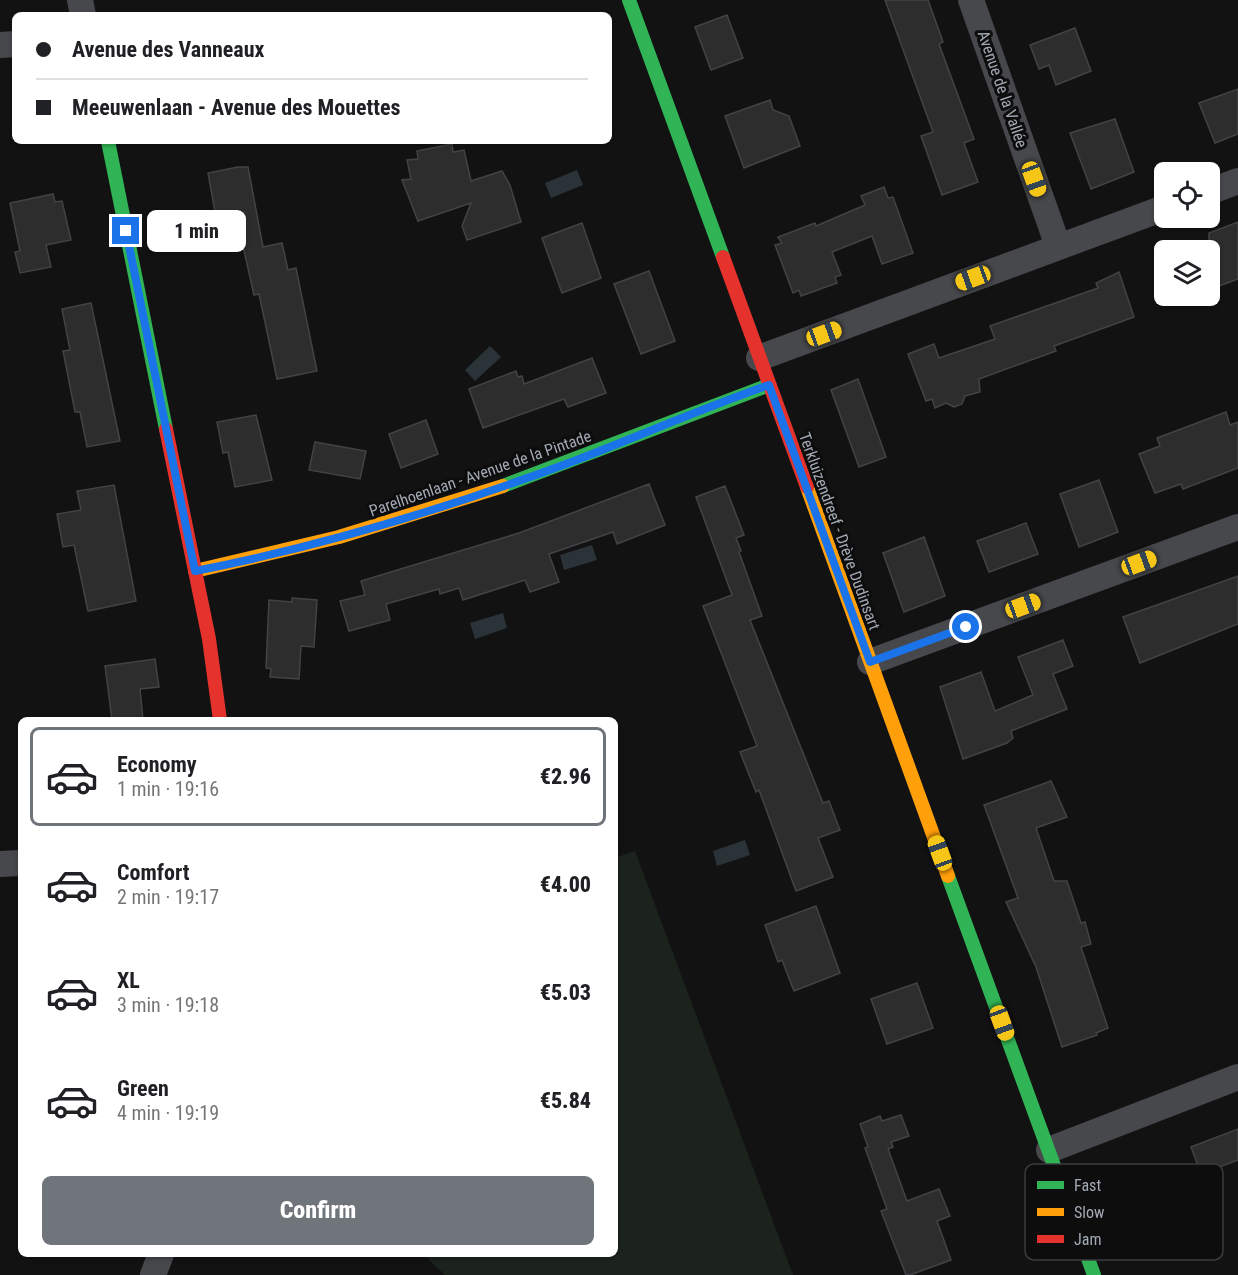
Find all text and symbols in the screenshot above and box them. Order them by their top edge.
street label: Avenue de la Vallée [974,28,1031,150]
text: Avenue des Vanneaux [72,37,265,62]
text: Meeuwenlaan - Avenue des Mouettes [72,95,401,120]
car [1019,159,1049,199]
map controls [1154,162,1220,306]
button: locate [1154,162,1220,228]
callout: 1 min [147,210,246,252]
route end [112,217,139,244]
text: 1 min [174,219,219,243]
button: layers [1154,240,1220,306]
car [953,263,993,293]
car [804,319,844,349]
street label: Parelhoenlaan - Avenue de la Pintade [367,426,594,520]
street label: Terkluizendreef - Drève Dudinsart [795,430,884,633]
car [1119,548,1159,578]
car [1003,591,1043,621]
route start [952,613,979,640]
icon: car [45,750,99,804]
text: Economy [117,752,197,777]
text: €2.96 [540,764,591,789]
text: 1 min · 19:16 [117,777,219,801]
car [925,833,955,873]
icon: car [45,858,99,912]
text: Comfort [117,860,190,885]
text: €4.00 [540,872,591,897]
text: 2 min · 19:17 [117,885,219,909]
icon: car [45,966,99,1020]
text: XL [117,968,140,993]
text: €5.03 [540,980,591,1005]
text: 3 min · 19:18 [117,993,219,1017]
car [987,1003,1017,1043]
icon: car [45,1074,99,1128]
text: Green [117,1076,169,1101]
text: €5.84 [540,1088,591,1113]
text: 4 min · 19:19 [117,1101,219,1125]
legend [1025,1164,1223,1260]
button: Confirm [42,1176,594,1245]
text: Fast [1074,1176,1101,1195]
text: Slow [1074,1203,1104,1222]
text: Jam [1074,1230,1101,1249]

